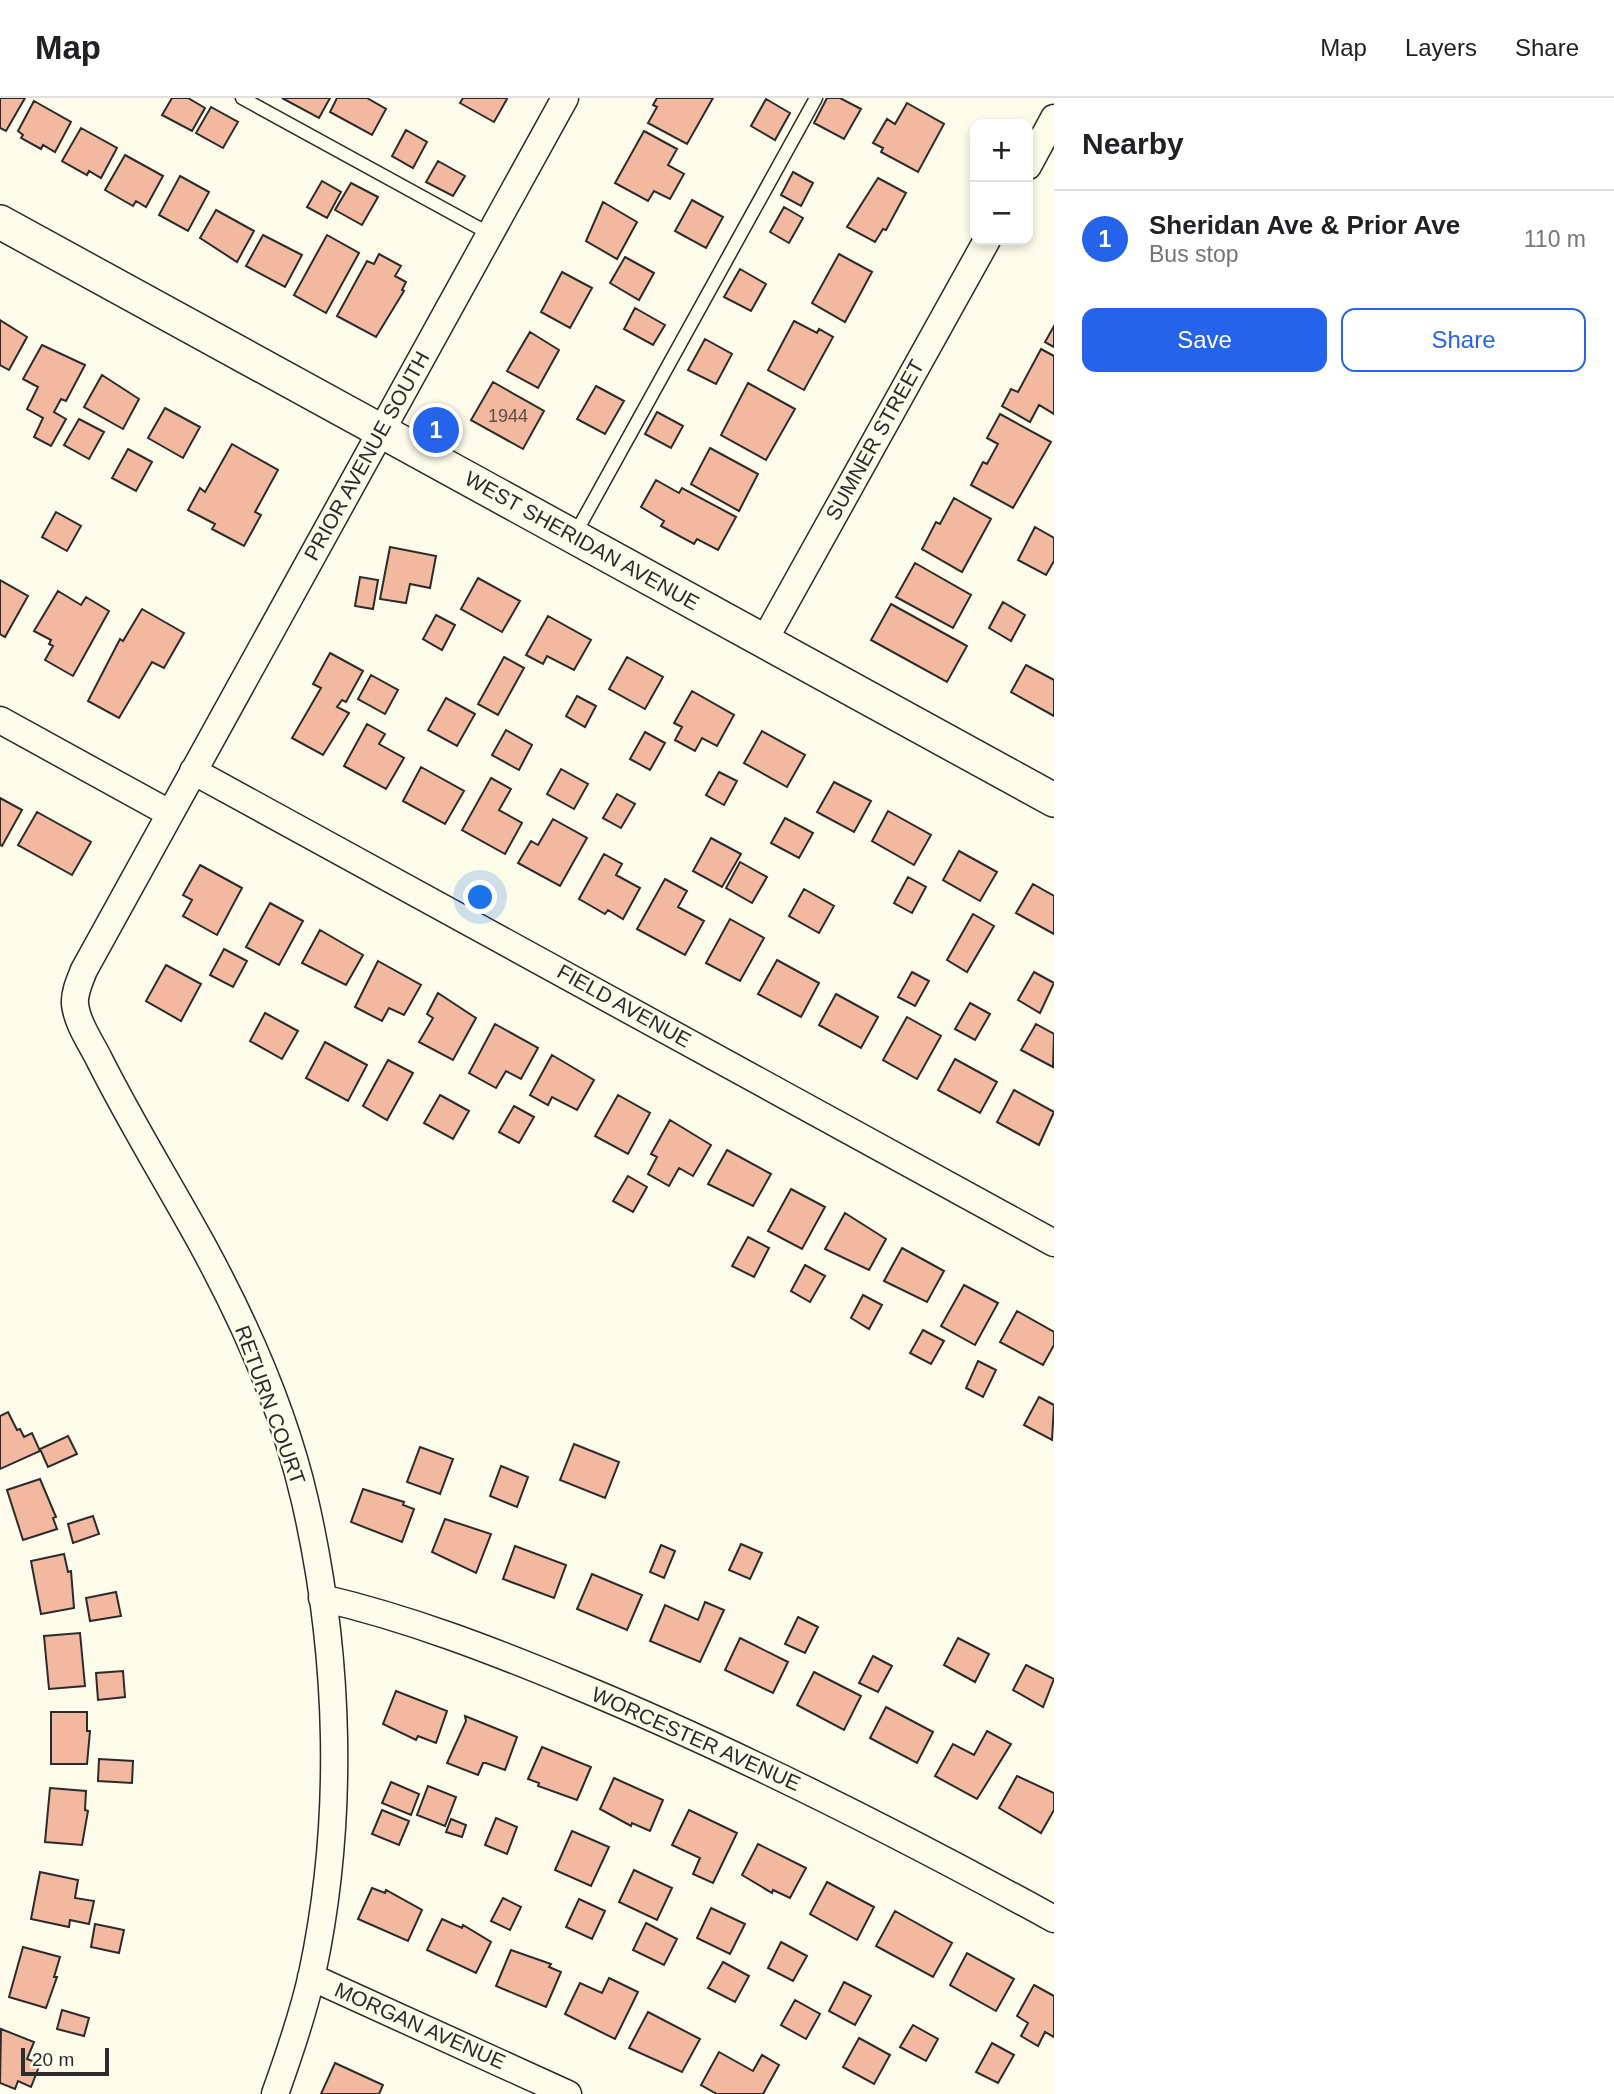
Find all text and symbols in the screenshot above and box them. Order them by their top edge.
text: Map [35,29,101,66]
text: Map [1320,34,1367,61]
text: Layers [1405,34,1477,61]
text: Share [1515,34,1579,61]
map controls [970,119,1033,245]
button: + [970,119,1033,182]
text: Nearby [1082,127,1184,160]
button: − [970,182,1033,245]
text: Sheridan Ave & Prior Ave [1149,210,1460,240]
text: 1 [1099,226,1111,252]
text: 110 m [1524,226,1586,252]
text: Bus stop [1149,241,1239,267]
button: Save [1082,308,1327,372]
button: Share [1341,308,1586,372]
street label: PRIOR AVENUE SOUTH [299,347,434,564]
street label: SUMNER STREET [821,355,928,524]
pin: 1 [413,404,459,456]
house number: 1944 [488,406,528,426]
street label: WEST SHERIDAN AVENUE [461,466,703,615]
your location [463,880,497,914]
street label: FIELD AVENUE [554,959,695,1052]
street label: RETURN COURT [231,1322,310,1488]
street label: WORCESTER AVENUE [588,1682,804,1795]
street label: MORGAN AVENUE [331,1978,509,2073]
scale bar [21,2045,108,2077]
text: 20 m [32,2049,74,2070]

